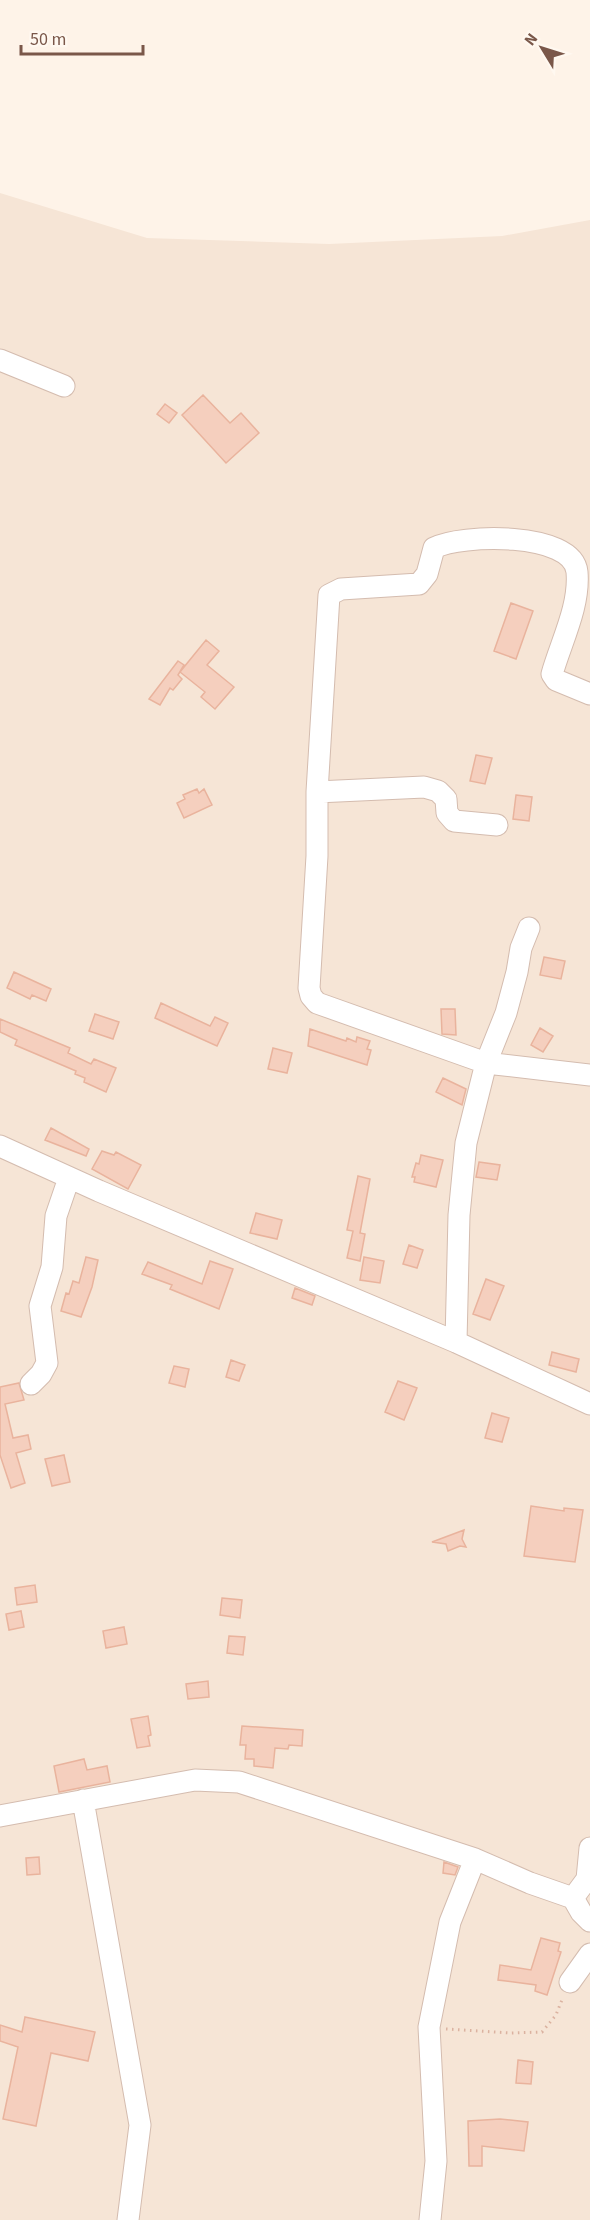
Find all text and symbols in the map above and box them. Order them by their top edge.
scale bar [21,18,142,56]
north arrow [512,18,572,78]
text: 50 m [30,27,66,52]
text: N [519,28,543,50]

